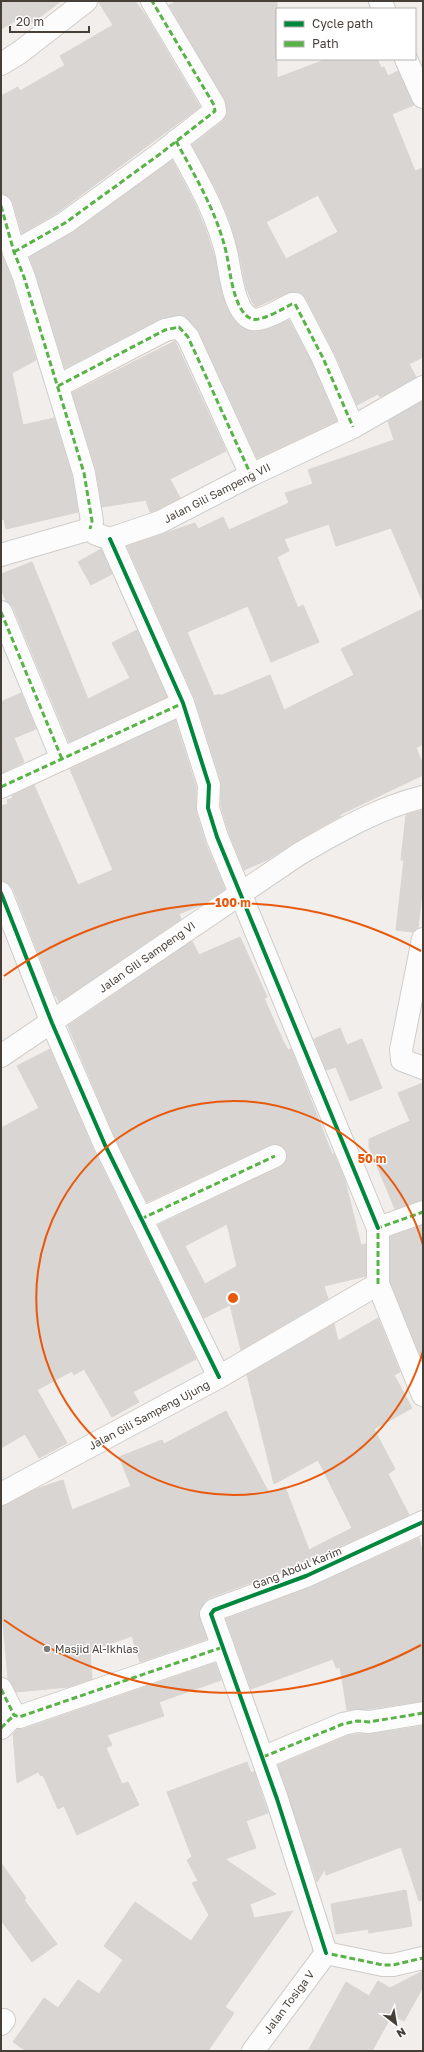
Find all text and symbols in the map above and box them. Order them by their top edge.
scale bar [10,8,89,34]
legend [276,8,416,60]
text: 20 m [16,14,44,29]
text: Cycle path [312,16,373,31]
text: Path [312,36,339,51]
street label: Jalan Gili Sampeng VII [161,460,272,525]
text: 100 m [215,895,251,910]
street label: Jalan Gili Sampeng VI [96,918,197,995]
text: 50 m [358,1151,386,1166]
centre of rings [226,1291,240,1305]
street label: Jalan Gili Sampeng Ujung [86,1377,211,1452]
street label: Gang Abdul Karim [250,1544,343,1591]
place label: Masjid Al-Ikhlas [55,1642,138,1655]
marker: Masjid Al-Ikhlas [42,1644,52,1654]
street label: Jalan Tosiga V [261,1967,317,2036]
north arrow [376,2004,416,2044]
text: N [394,2025,408,2041]

